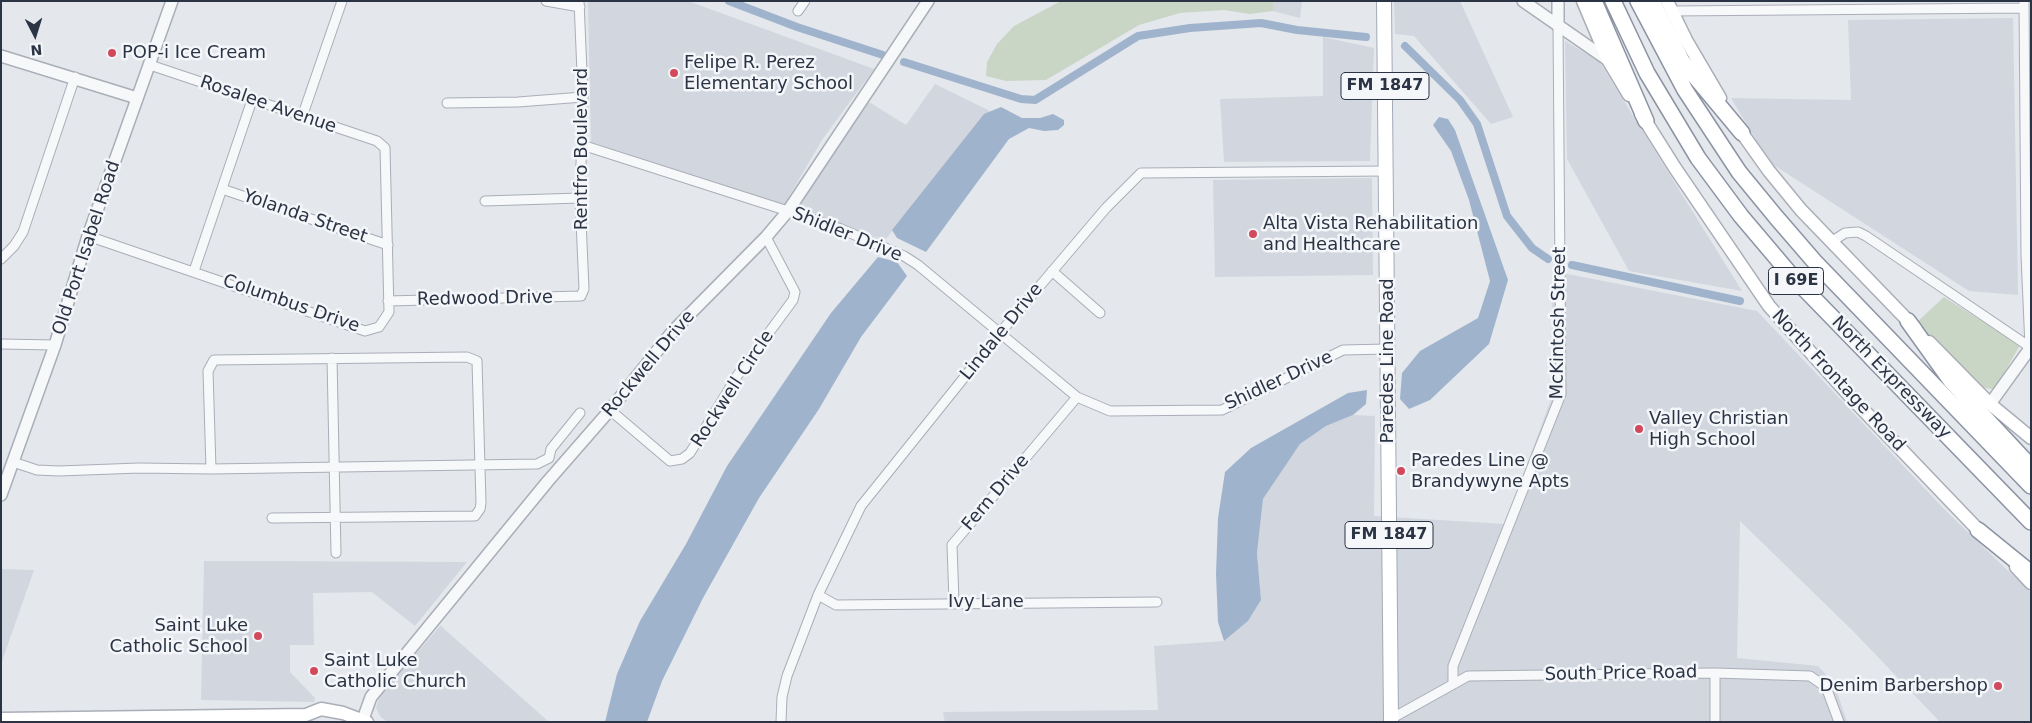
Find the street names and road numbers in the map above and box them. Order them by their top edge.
street label: Rentfro Boulevard [571,68,593,230]
street label: Rosalee Avenue [197,72,339,138]
road number: FM 1847 [1341,72,1429,100]
street label: Old Port Isabel Road [49,158,125,338]
street label: Yolanda Street [240,186,370,248]
street label: Shidler Drive [789,203,905,267]
street label: McKintosh Street [1547,246,1571,400]
road number: I 69E [1768,268,1824,294]
street label: Columbus Drive [220,270,362,338]
street label: Paredes Line Road [1377,278,1399,444]
street label: Lindale Drive [956,279,1048,385]
street label: Redwood Drive [417,287,553,311]
street label: Rockwell Drive [598,306,700,422]
street label: North Frontage Road [1767,306,1909,456]
street label: North Expressway [1827,312,1955,444]
street label: Rockwell Circle [687,326,779,452]
street label: Shidler Drive [1222,347,1336,415]
street label: Fern Drive [958,451,1034,535]
road number: FM 1847 [1345,522,1433,548]
street label: Ivy Lane [948,591,1024,613]
street label: South Price Road [1544,662,1698,686]

